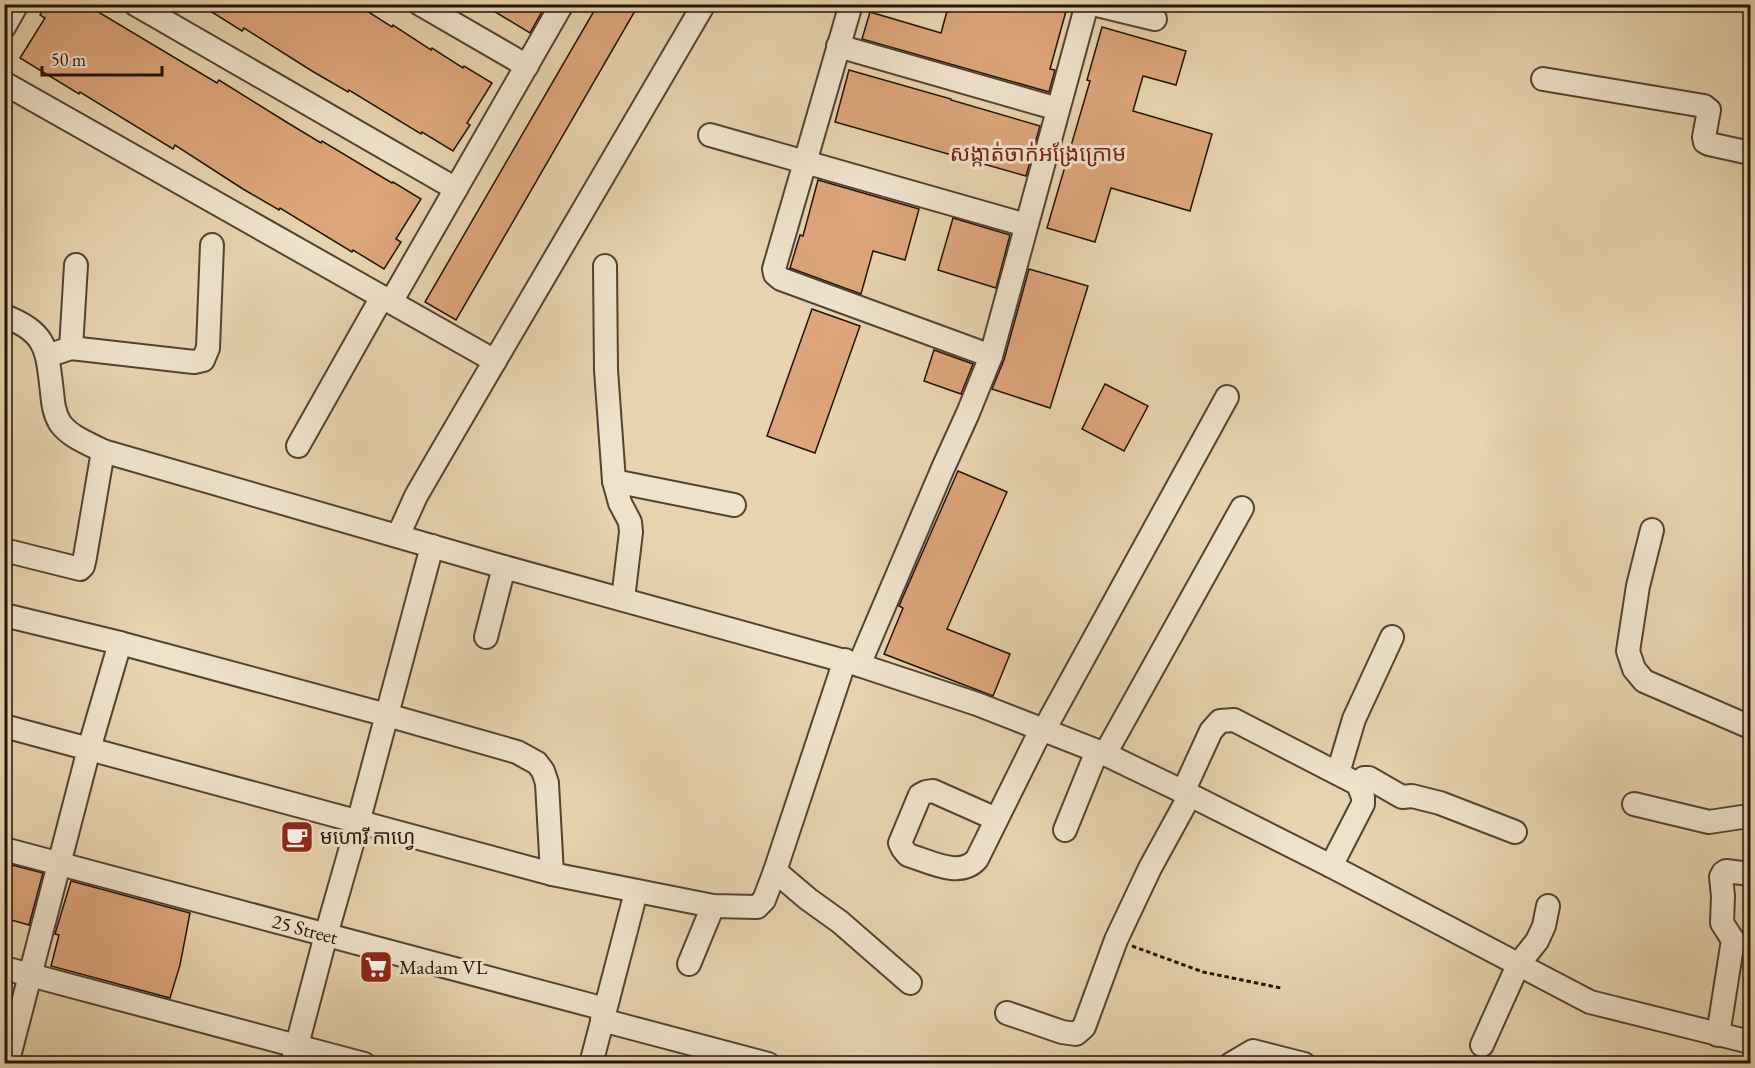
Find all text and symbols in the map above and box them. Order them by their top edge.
scale bar [42,39,162,77]
text: 50 m [51,48,86,71]
district label: សង្កាត់ចាក់អង្រែក្រោម [950,139,1126,168]
cafe icon: មហោរី កាហ្វេ [279,819,315,855]
place label: មហោរី កាហ្វេ [320,824,415,850]
street label: 25 Street [269,908,341,950]
supermarket icon: Madam VL [358,949,394,985]
place label: Madam VL [399,954,488,980]

